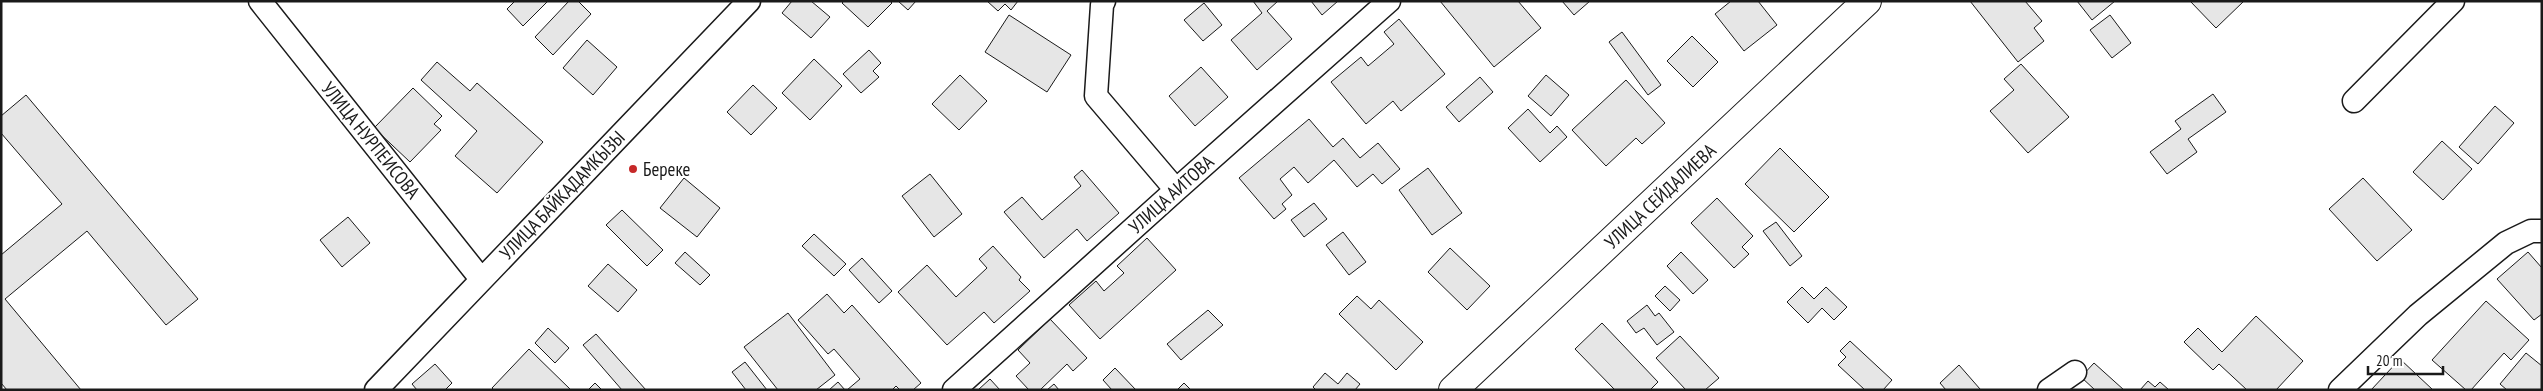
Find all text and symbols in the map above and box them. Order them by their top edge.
street label: УЛИЦА НУРПЕИСОВА [317,77,425,203]
street label: УЛИЦА БАЙКАДАМКЫЗЫ [494,126,630,264]
street label: УЛИЦА СЕЙДАЛИЕВА [1599,138,1721,254]
street label: УЛИЦА АИТОВА [1124,150,1218,238]
place label: Береке [643,157,691,181]
marker: Береке [627,163,639,175]
scale bar [2368,344,2443,376]
text: 20 m [2376,351,2402,370]

